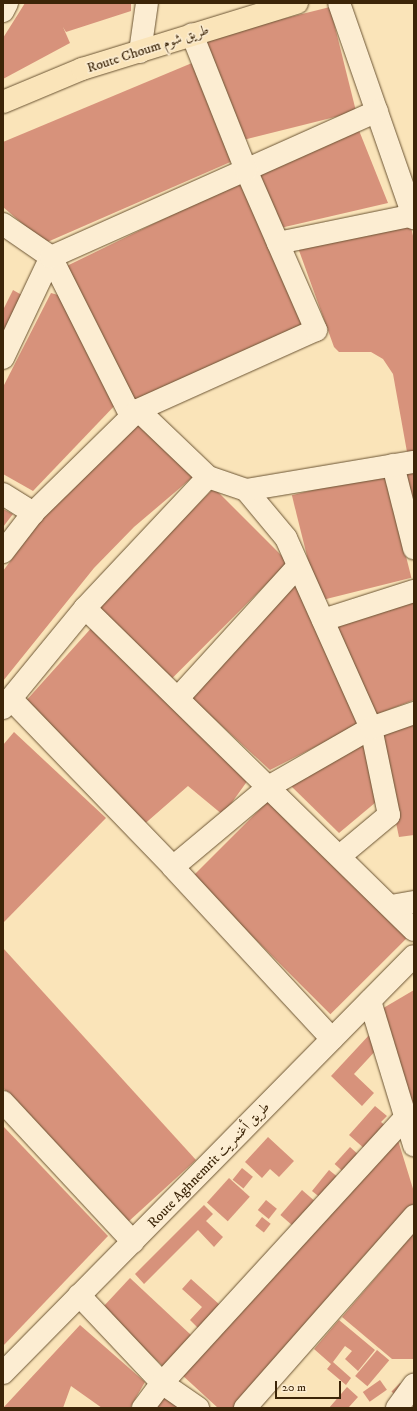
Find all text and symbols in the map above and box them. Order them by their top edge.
street label: Route Choum طريق شوم [85,21,211,77]
street label: Route Aghnemrit طريق أغنمريت [144,1099,274,1231]
scale bar [277,1373,343,1399]
text: 20 m [282,1380,306,1395]

